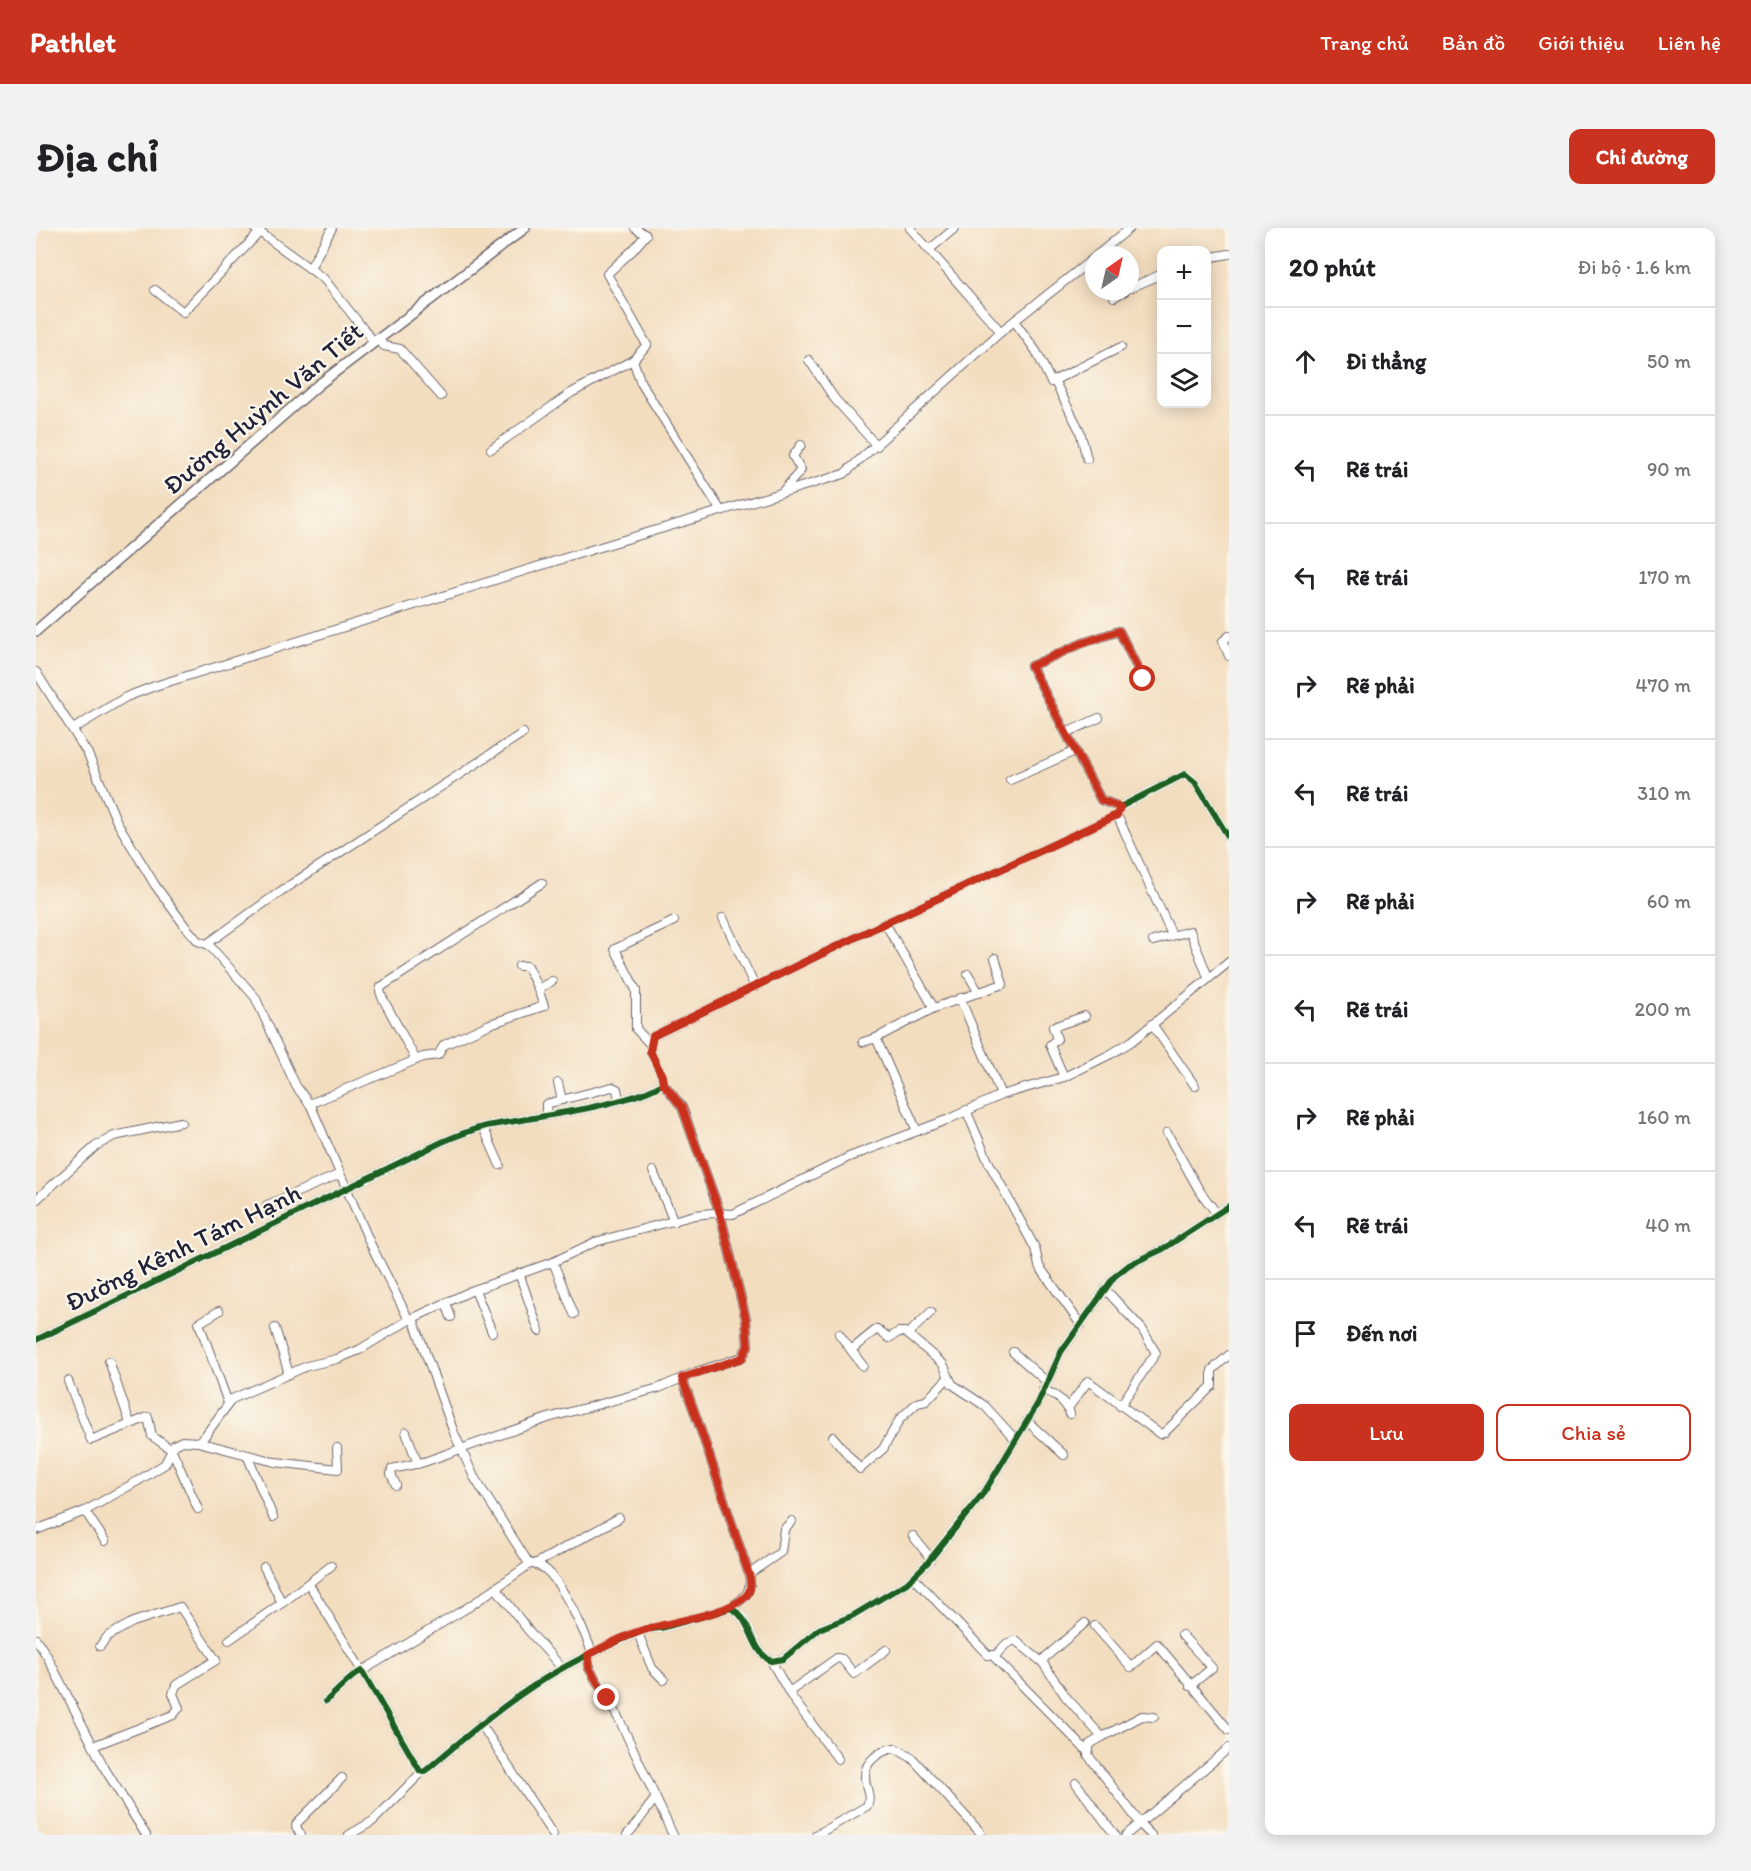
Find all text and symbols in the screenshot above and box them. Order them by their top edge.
text: Pathlet [30,25,116,59]
text: Trang chủ [1320,30,1409,55]
text: Bản đồ [1442,30,1505,55]
text: Giới thiệu [1538,30,1625,55]
text: Liên hệ [1658,30,1721,55]
button: Chỉ đường [1569,129,1715,184]
text: Địa chỉ [36,131,159,182]
north arrow [1085,246,1139,300]
map controls [1157,246,1211,408]
button: + [1157,246,1211,300]
text: 20 phút [1289,251,1376,283]
text: Đi bộ · 1.6 km [1578,255,1691,279]
button: − [1157,300,1211,354]
street label: Đường Huỳnh Văn Tiết [156,315,370,501]
icon: ahead [1289,345,1322,378]
text: Đi thẳng [1346,348,1426,375]
text: 50 m [1647,349,1691,373]
button: layers [1157,354,1211,408]
icon: left [1289,453,1322,486]
text: Rẽ trái [1346,456,1408,483]
text: 90 m [1647,457,1691,481]
icon: left [1289,561,1322,594]
text: Rẽ trái [1346,564,1408,591]
text: 170 m [1638,565,1691,589]
route start [1129,665,1155,691]
icon: right [1289,669,1322,702]
text: Rẽ phải [1346,672,1415,699]
text: 470 m [1635,673,1691,697]
icon: left [1289,777,1322,810]
text: Rẽ trái [1346,780,1408,807]
text: 310 m [1637,781,1691,805]
icon: right [1289,885,1322,918]
text: Rẽ phải [1346,888,1415,915]
text: 60 m [1647,889,1691,913]
icon: left [1289,993,1322,1026]
text: Rẽ trái [1346,996,1408,1023]
text: 200 m [1635,997,1691,1021]
icon: right [1289,1101,1322,1134]
text: Rẽ phải [1346,1104,1415,1131]
text: 160 m [1638,1105,1691,1129]
street label: Đường Kênh Tám Hạnh [60,1176,306,1318]
icon: left [1289,1209,1322,1242]
text: Rẽ trái [1346,1212,1408,1239]
text: 40 m [1645,1213,1691,1237]
icon: arrive [1289,1317,1322,1350]
text: Đến nơi [1346,1320,1418,1347]
button: Lưu [1289,1404,1484,1461]
button: Chia sẻ [1496,1404,1691,1461]
route end [593,1684,619,1710]

